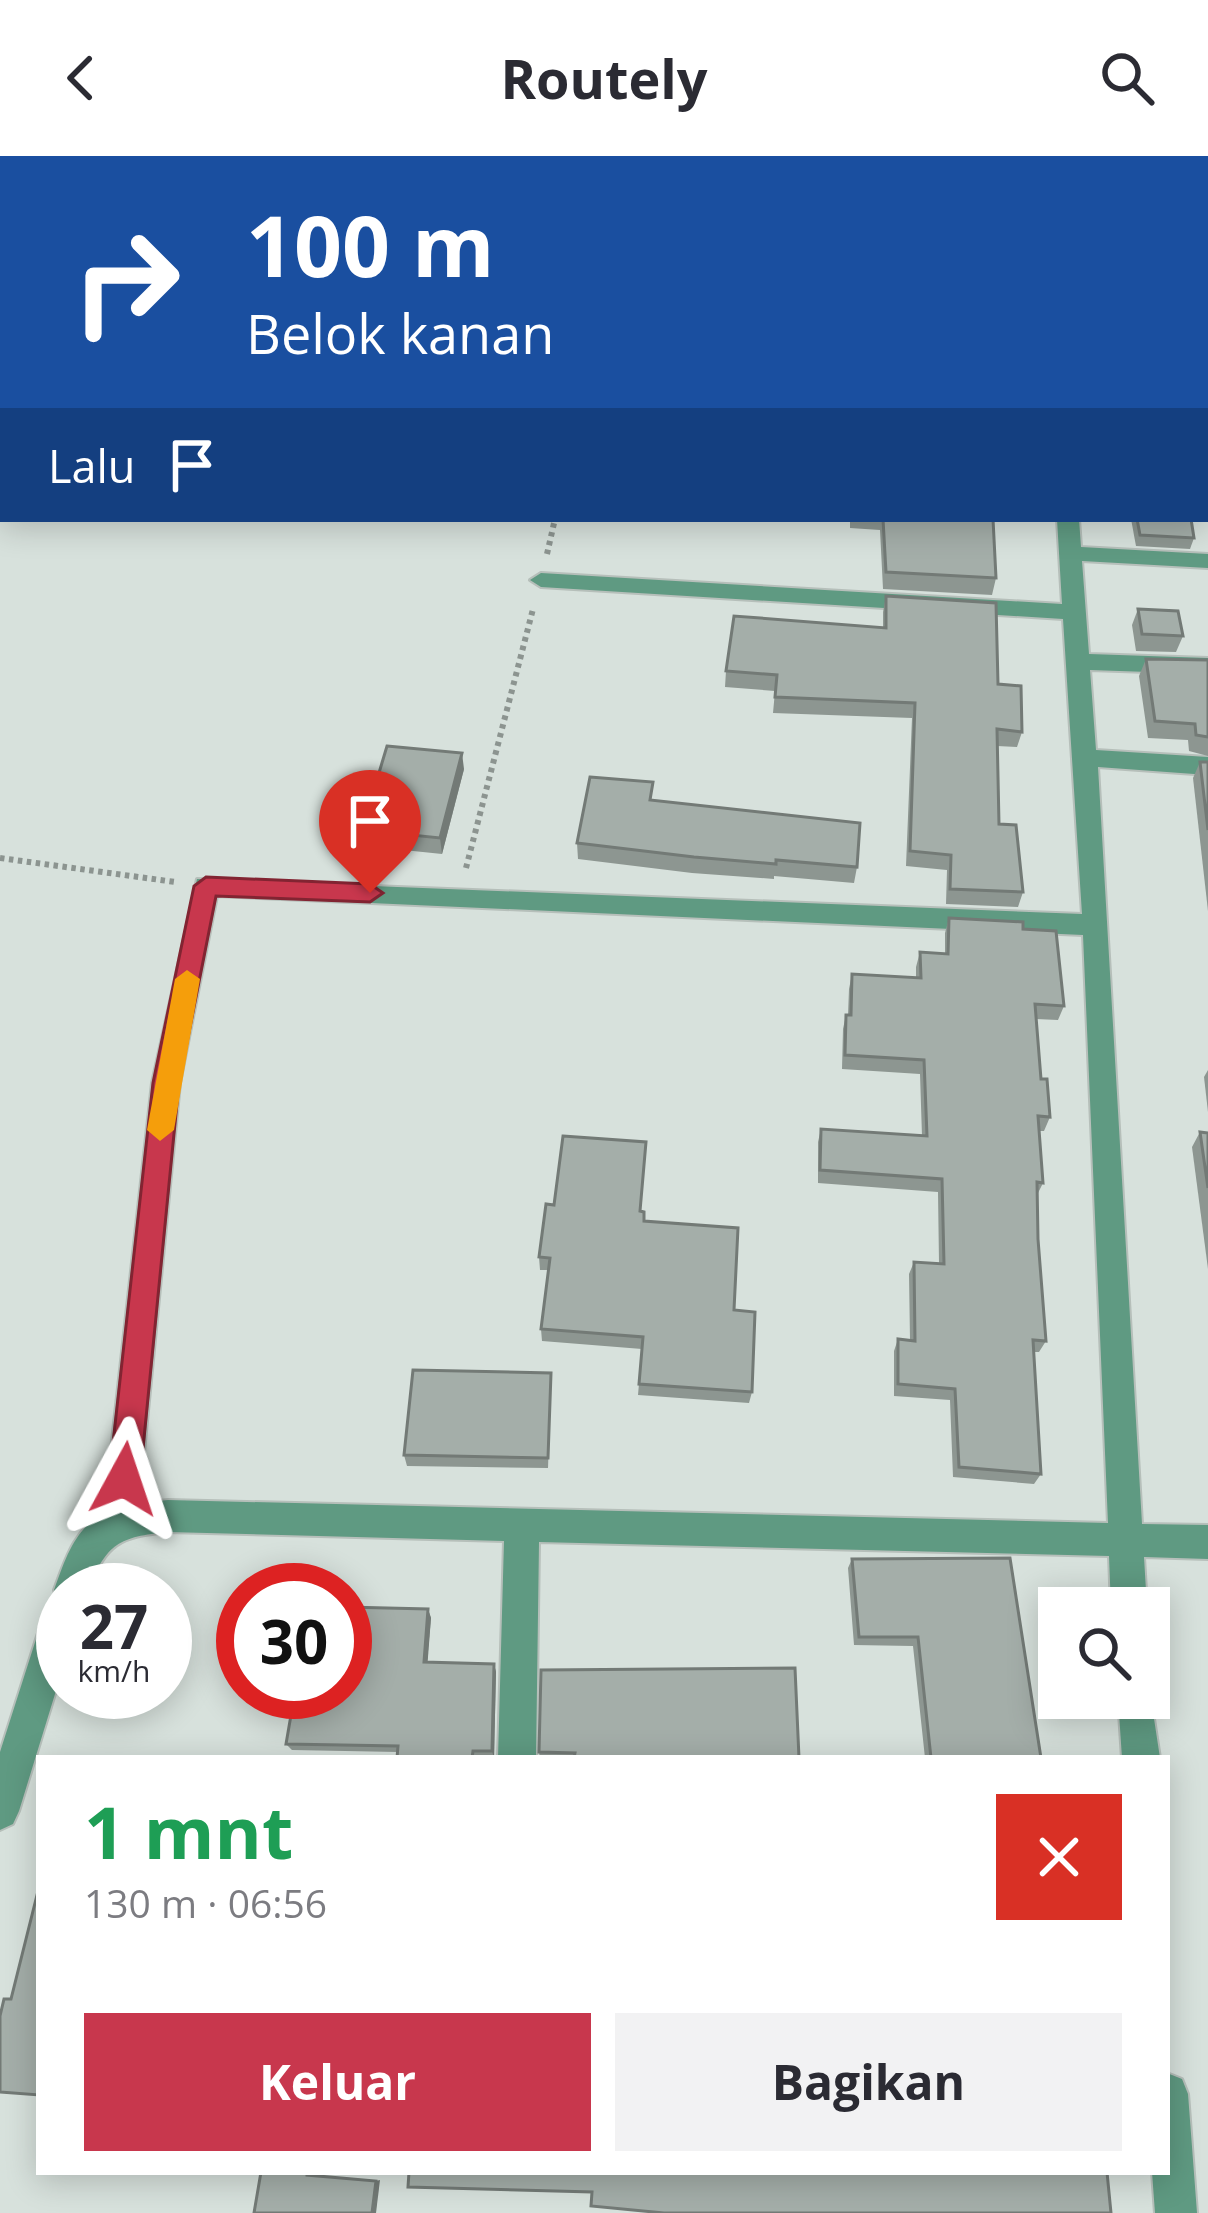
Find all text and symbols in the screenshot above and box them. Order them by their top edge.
text: Routely [500,41,708,115]
icon: back [48,45,114,111]
icon: search [1094,45,1160,111]
text: 100 m [246,187,494,302]
icon: right [48,204,204,360]
text: Belok kanan [246,296,554,370]
icon: arrive [159,432,225,498]
text: Lalu [48,435,135,496]
pin [319,770,421,893]
icon: arrive [337,788,403,854]
position arrow [61,1416,187,1542]
speed limit sign: 30 [216,1563,372,1719]
text: 27 [80,1585,148,1667]
map controls [1038,1587,1170,1719]
button: search [1038,1587,1170,1719]
text: km/h [78,1650,150,1691]
text: 1 mnt [84,1782,293,1880]
button: close [996,1794,1122,1920]
text: 130 m · 06:56 [84,1876,327,1929]
button: Keluar [84,2013,591,2151]
button: Bagikan [615,2013,1122,2151]

